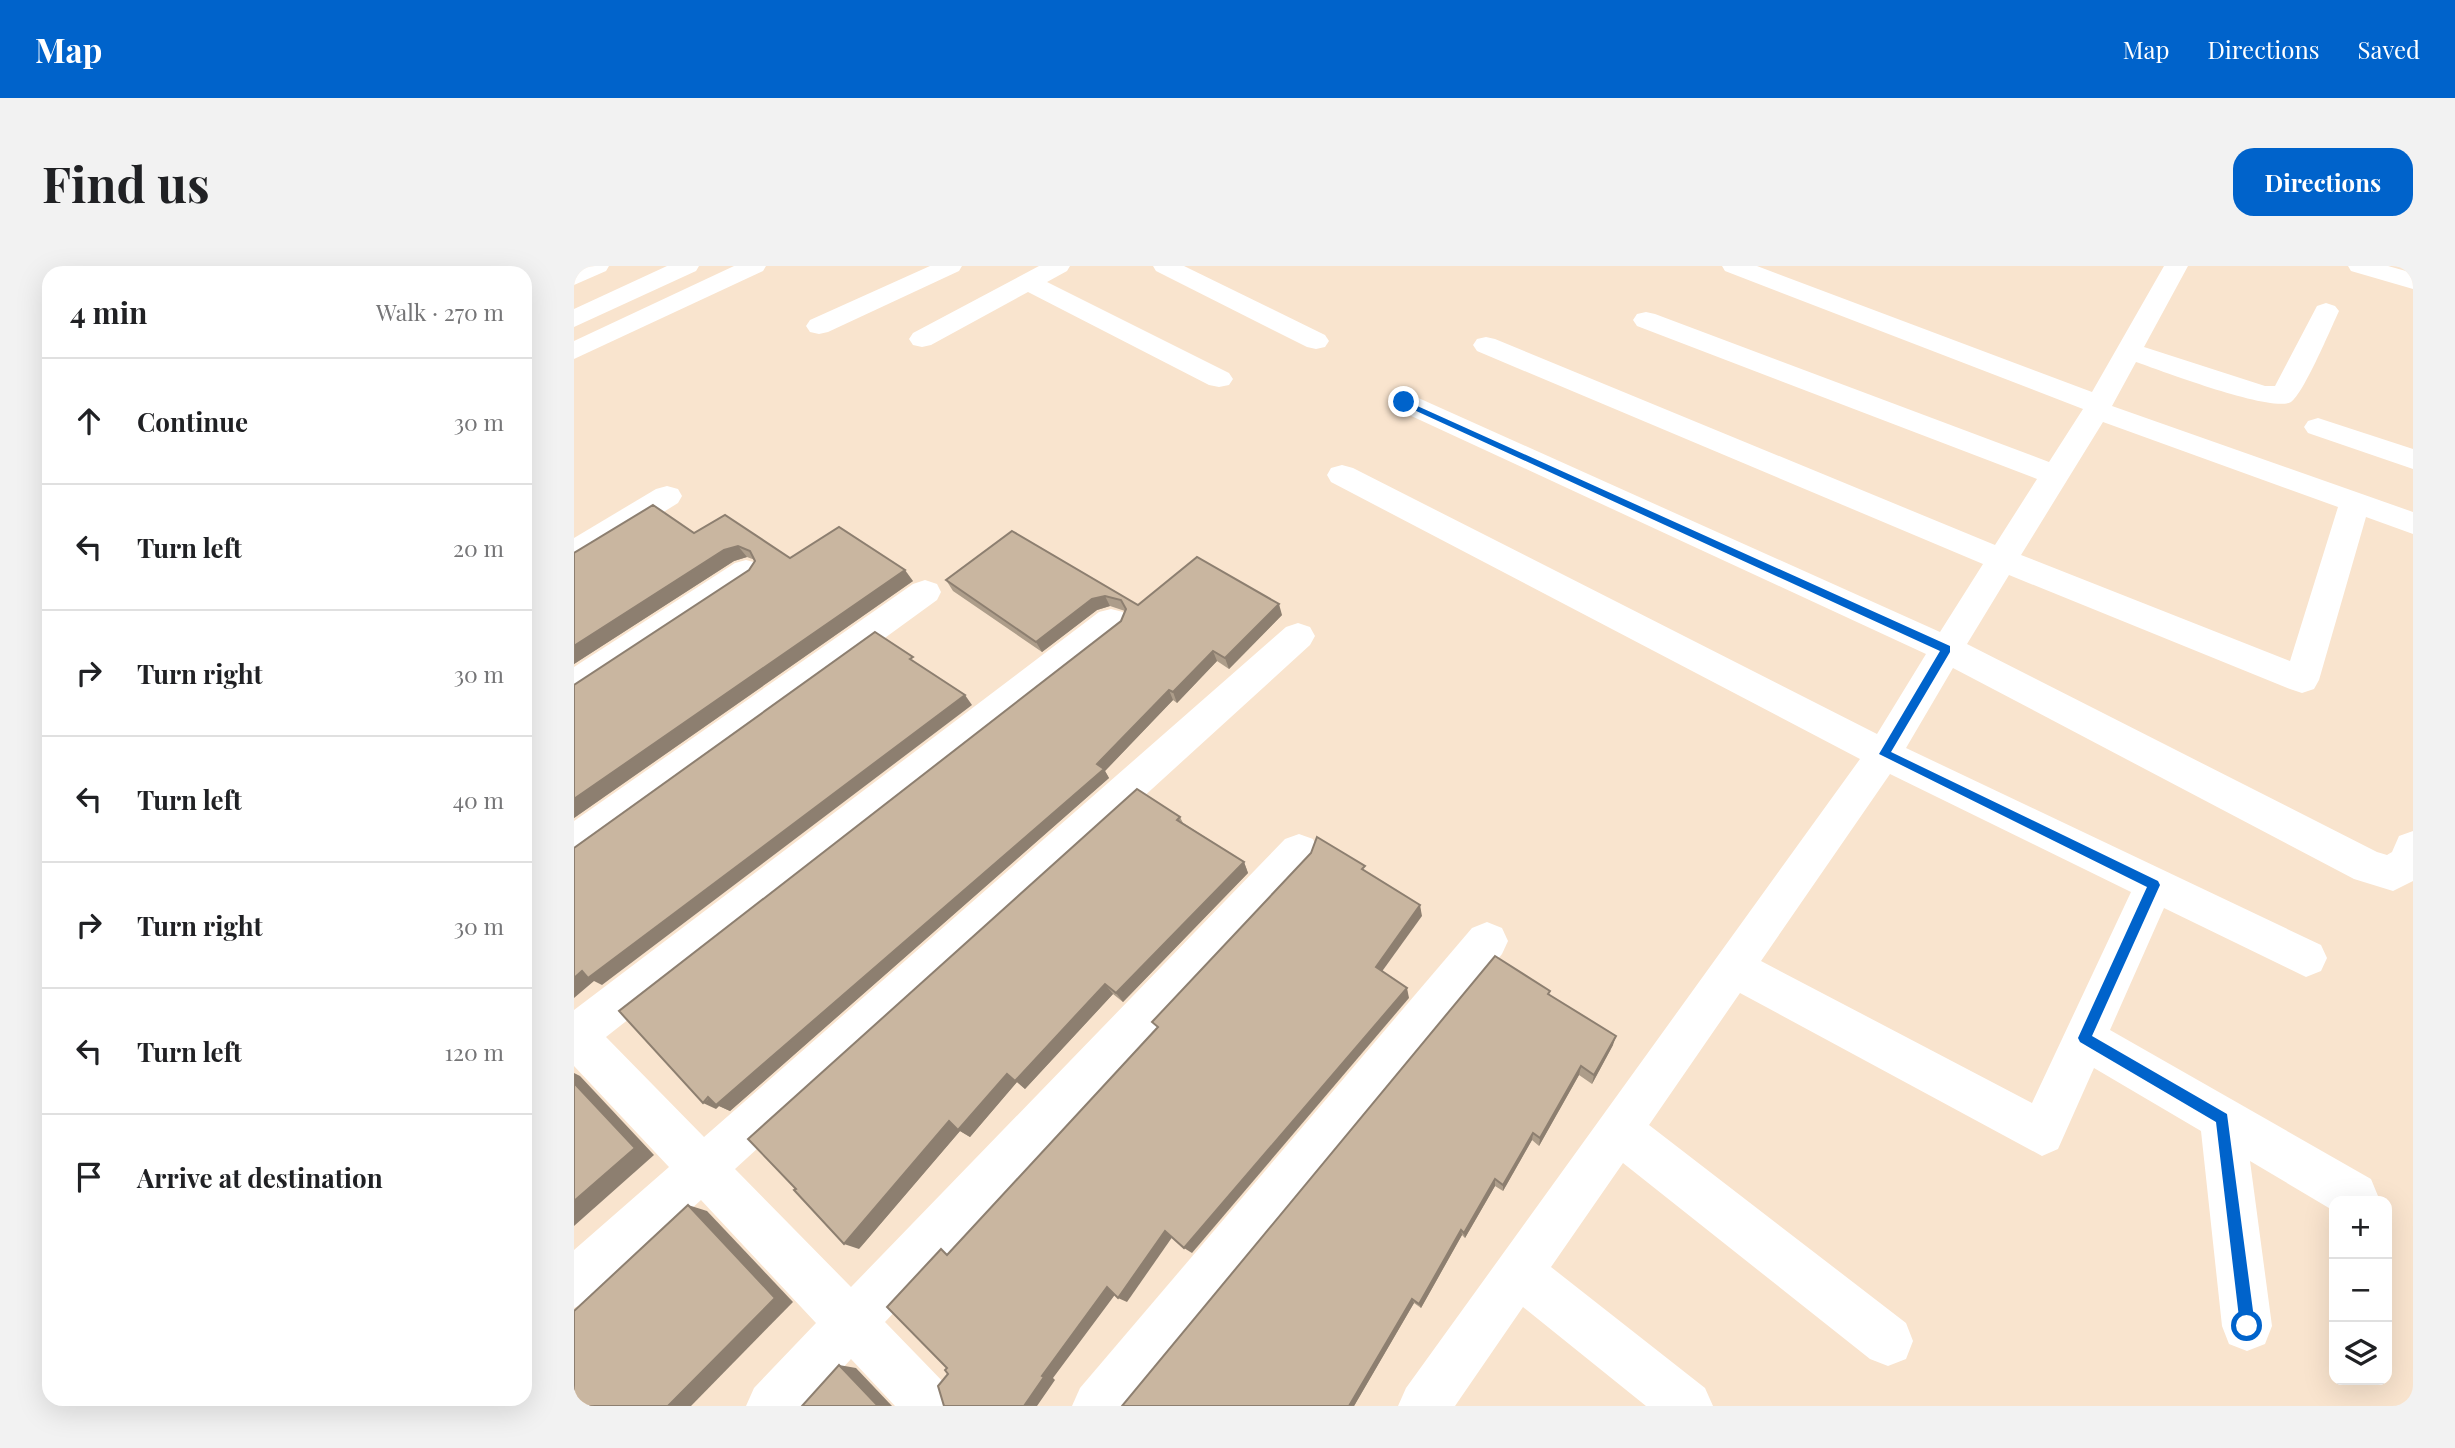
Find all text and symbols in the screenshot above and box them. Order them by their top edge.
text: Map [35,27,102,71]
text: Map [2123,33,2169,65]
text: Directions [2207,33,2320,65]
text: Saved [2358,33,2420,65]
button: Directions [2233,148,2413,216]
text: Find us [42,150,210,215]
text: 4 min [70,292,148,332]
text: Walk · 270 m [376,296,504,327]
route end [1388,386,1419,417]
icon: ahead [70,402,108,440]
text: Continue [137,404,248,439]
text: 30 m [454,406,504,437]
icon: left [70,528,108,566]
text: Turn left [137,530,242,565]
text: 20 m [453,532,504,563]
icon: right [70,654,108,692]
text: Turn right [137,656,263,691]
text: 30 m [454,658,504,689]
icon: left [70,780,108,818]
text: Turn left [137,782,242,817]
text: 40 m [453,784,504,815]
icon: right [70,906,108,944]
text: Turn right [137,908,263,943]
text: 30 m [454,910,504,941]
icon: left [70,1032,108,1070]
text: Turn left [137,1034,242,1069]
text: 120 m [445,1036,504,1067]
icon: arrive [70,1158,108,1196]
text: Arrive at destination [137,1160,383,1195]
map controls [2329,1196,2392,1385]
button: + [2329,1196,2392,1259]
button: − [2329,1259,2392,1322]
route start [2231,1310,2262,1341]
button: layers [2329,1322,2392,1385]

